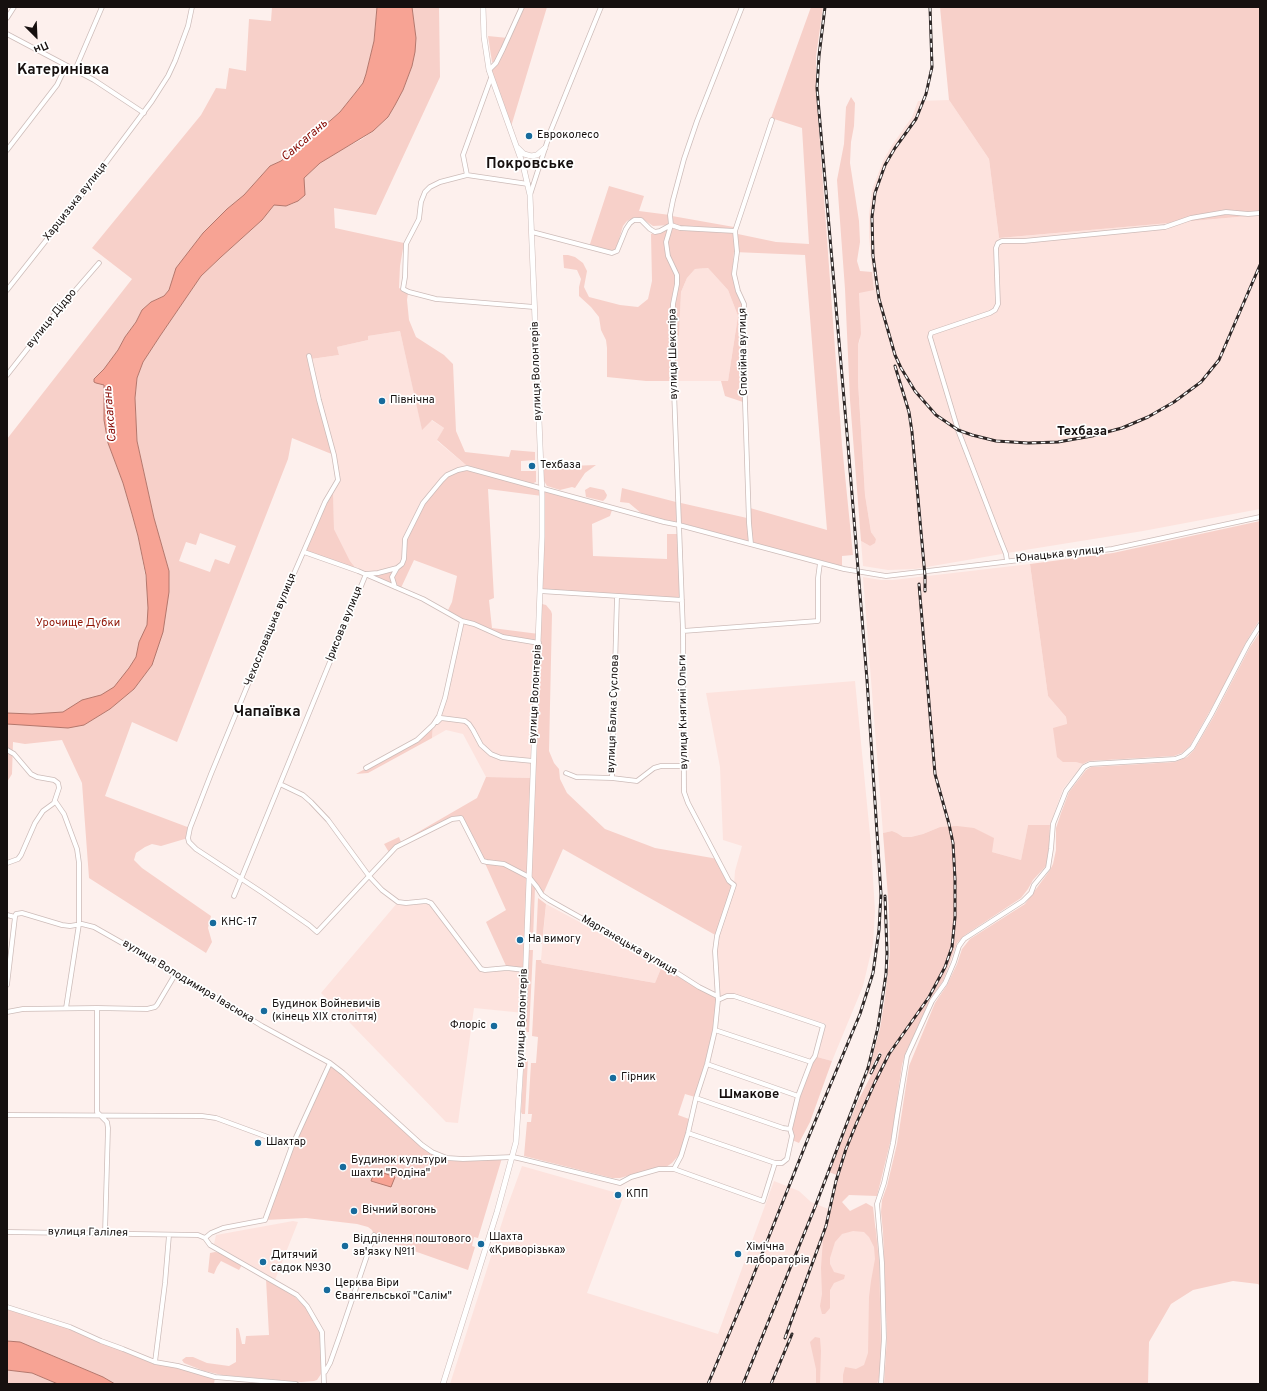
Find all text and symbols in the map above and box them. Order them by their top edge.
north arrow [16,16,56,56]
text: Пн [31,38,51,56]
district label: Катеринівка [17,62,109,80]
water label: Саксагань [279,117,331,165]
place label: Евроколесо [537,129,599,143]
marker: Евроколесо [524,131,534,141]
district label: Покровське [486,156,574,174]
street label: Харцизька вулиця [41,160,111,244]
street label: вулиця Дідро [24,287,80,351]
street label: вулиця Шекспіра [667,308,681,400]
street label: Спокійна вулиця [737,308,751,396]
street label: вулиця Волонтерів [529,321,545,421]
water label: Саксагань [101,385,121,443]
place label: Північна [390,394,435,408]
marker: Північна [377,396,387,406]
district label: Техбаза [1057,424,1107,440]
place label: Техбаза [540,459,581,473]
marker: Техбаза [527,461,537,471]
street label: Юнацька вулиця [1015,544,1105,566]
street label: Чехословацька вулиця [242,571,300,689]
street label: Ірисова вулиця [324,584,366,664]
park label: Урочище Дубки [36,617,120,631]
street label: вулиця Волонтерів [527,644,545,744]
street label: вулиця Княгині Ольги [676,654,692,770]
street label: вулиця Балка Суслова [605,655,623,773]
district label: Чапаївка [234,704,300,722]
street label: Марганецька вулиця [579,913,679,979]
place label: КНС-17 [221,916,257,930]
marker: КНС-17 [208,918,218,928]
place label: На вимогу [528,933,581,947]
marker: На вимогу [515,935,525,945]
street label: вулиця Володимира Івасюка [120,937,256,1027]
street label: вулиця Волонтерів [515,968,531,1068]
place label: Будинок Войневичів (кінець ХІХ століття) [272,998,380,1024]
marker: Будинок Войневичів (кінець ХІХ століття) [259,1006,269,1016]
place label: Флоріс [450,1019,486,1033]
marker: Флоріс [489,1021,499,1031]
place label: Гірник [621,1071,656,1085]
marker: Гірник [608,1073,618,1083]
district label: Шмакове [719,1087,779,1103]
place label: Шахтар [266,1136,306,1150]
marker: Шахтар [253,1138,263,1148]
place label: Будинок культури шахти "Родіна" [351,1154,447,1180]
marker: Будинок культури шахти "Родіна" [338,1162,348,1172]
place label: КПП [626,1188,648,1202]
marker: КПП [613,1190,623,1200]
place label: Вічний вогонь [362,1204,436,1218]
marker: Вічний вогонь [349,1206,359,1216]
street label: вулиця Галілея [48,1226,128,1240]
place label: Шахта «Криворізька» [489,1231,566,1257]
place label: Відділення поштового зв'язку №11 [353,1233,471,1259]
marker: Шахта «Криворізька» [476,1239,486,1249]
marker: Відділення поштового зв'язку №11 [340,1241,350,1251]
place label: Хімічна лабораторія [746,1241,809,1267]
place label: Дитячий садок №30 [271,1249,331,1275]
marker: Хімічна лабораторія [733,1249,743,1259]
marker: Дитячий садок №30 [258,1257,268,1267]
place label: Церква Віри Євангельської "Салім" [335,1277,452,1303]
marker: Церква Віри Євангельської "Салім" [322,1285,332,1295]

